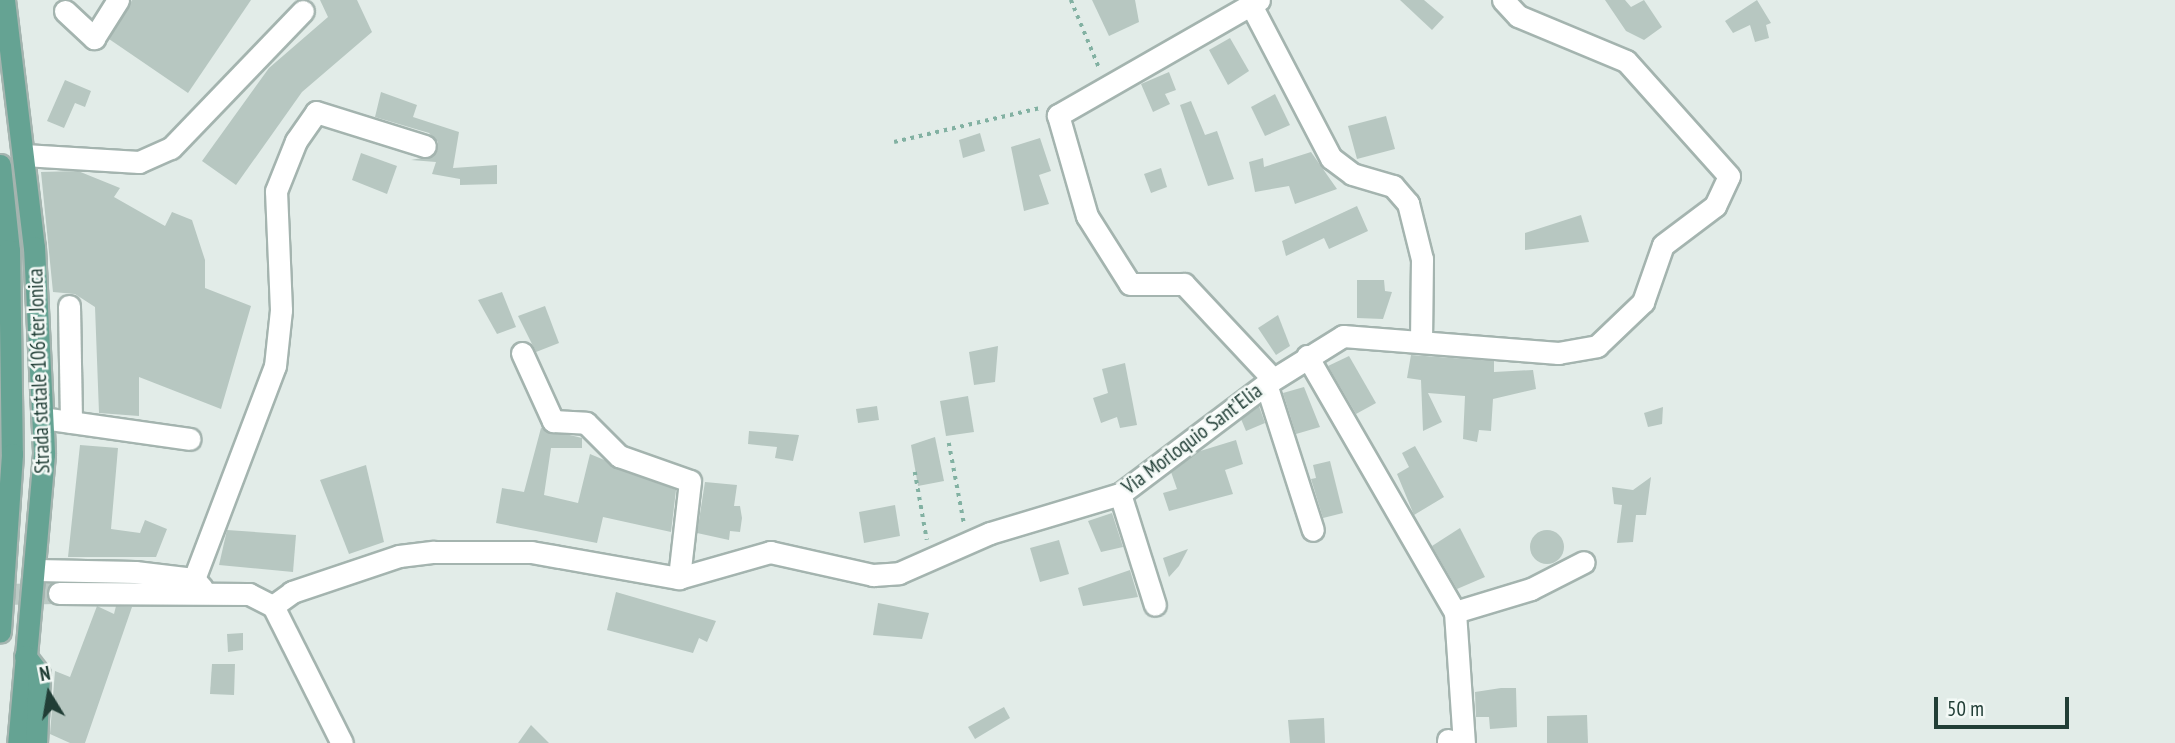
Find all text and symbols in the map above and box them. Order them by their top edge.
street label: Strada statale 106 ter Jonica [23,268,55,474]
street label: Via Morloquio Sant'Elia [1117,378,1267,500]
north arrow [14,659,84,729]
text: N [38,661,52,686]
scale bar [1937,684,2072,728]
text: 50 m [1947,695,1984,722]

